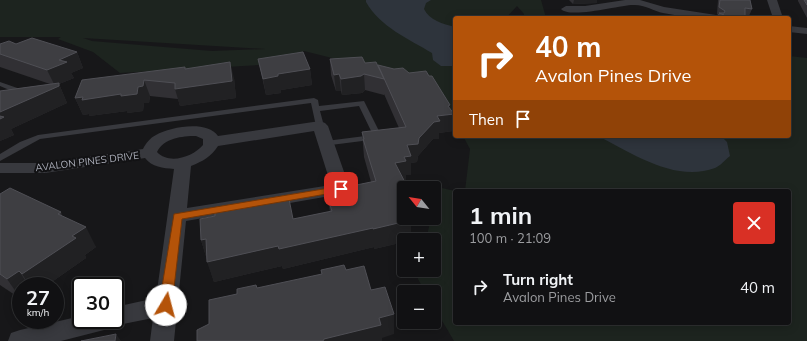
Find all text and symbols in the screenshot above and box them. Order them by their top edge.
text: 40 m [535,29,601,64]
icon: right [469,32,521,84]
text: Avalon Pines Drive [535,64,691,87]
icon: arrive [512,108,534,130]
text: Then [469,110,504,129]
street label: AVALON PINES DRIVE [34,149,140,174]
pin [324,172,358,206]
icon: arrive [330,178,352,200]
north arrow [397,181,441,225]
map controls [397,181,441,329]
text: 1 min [469,200,532,230]
button: close [733,202,775,244]
text: 100 m · 21:09 [469,230,551,246]
button: + [397,233,441,277]
text: Turn right [503,270,573,289]
icon: right [469,276,491,298]
speed limit sign: 30 [72,277,124,329]
text: 40 m [740,278,775,297]
position arrow [145,284,187,326]
text: 27 [26,285,50,310]
button: − [397,285,441,329]
text: Avalon Pines Drive [503,289,616,305]
text: km/h [27,306,49,319]

